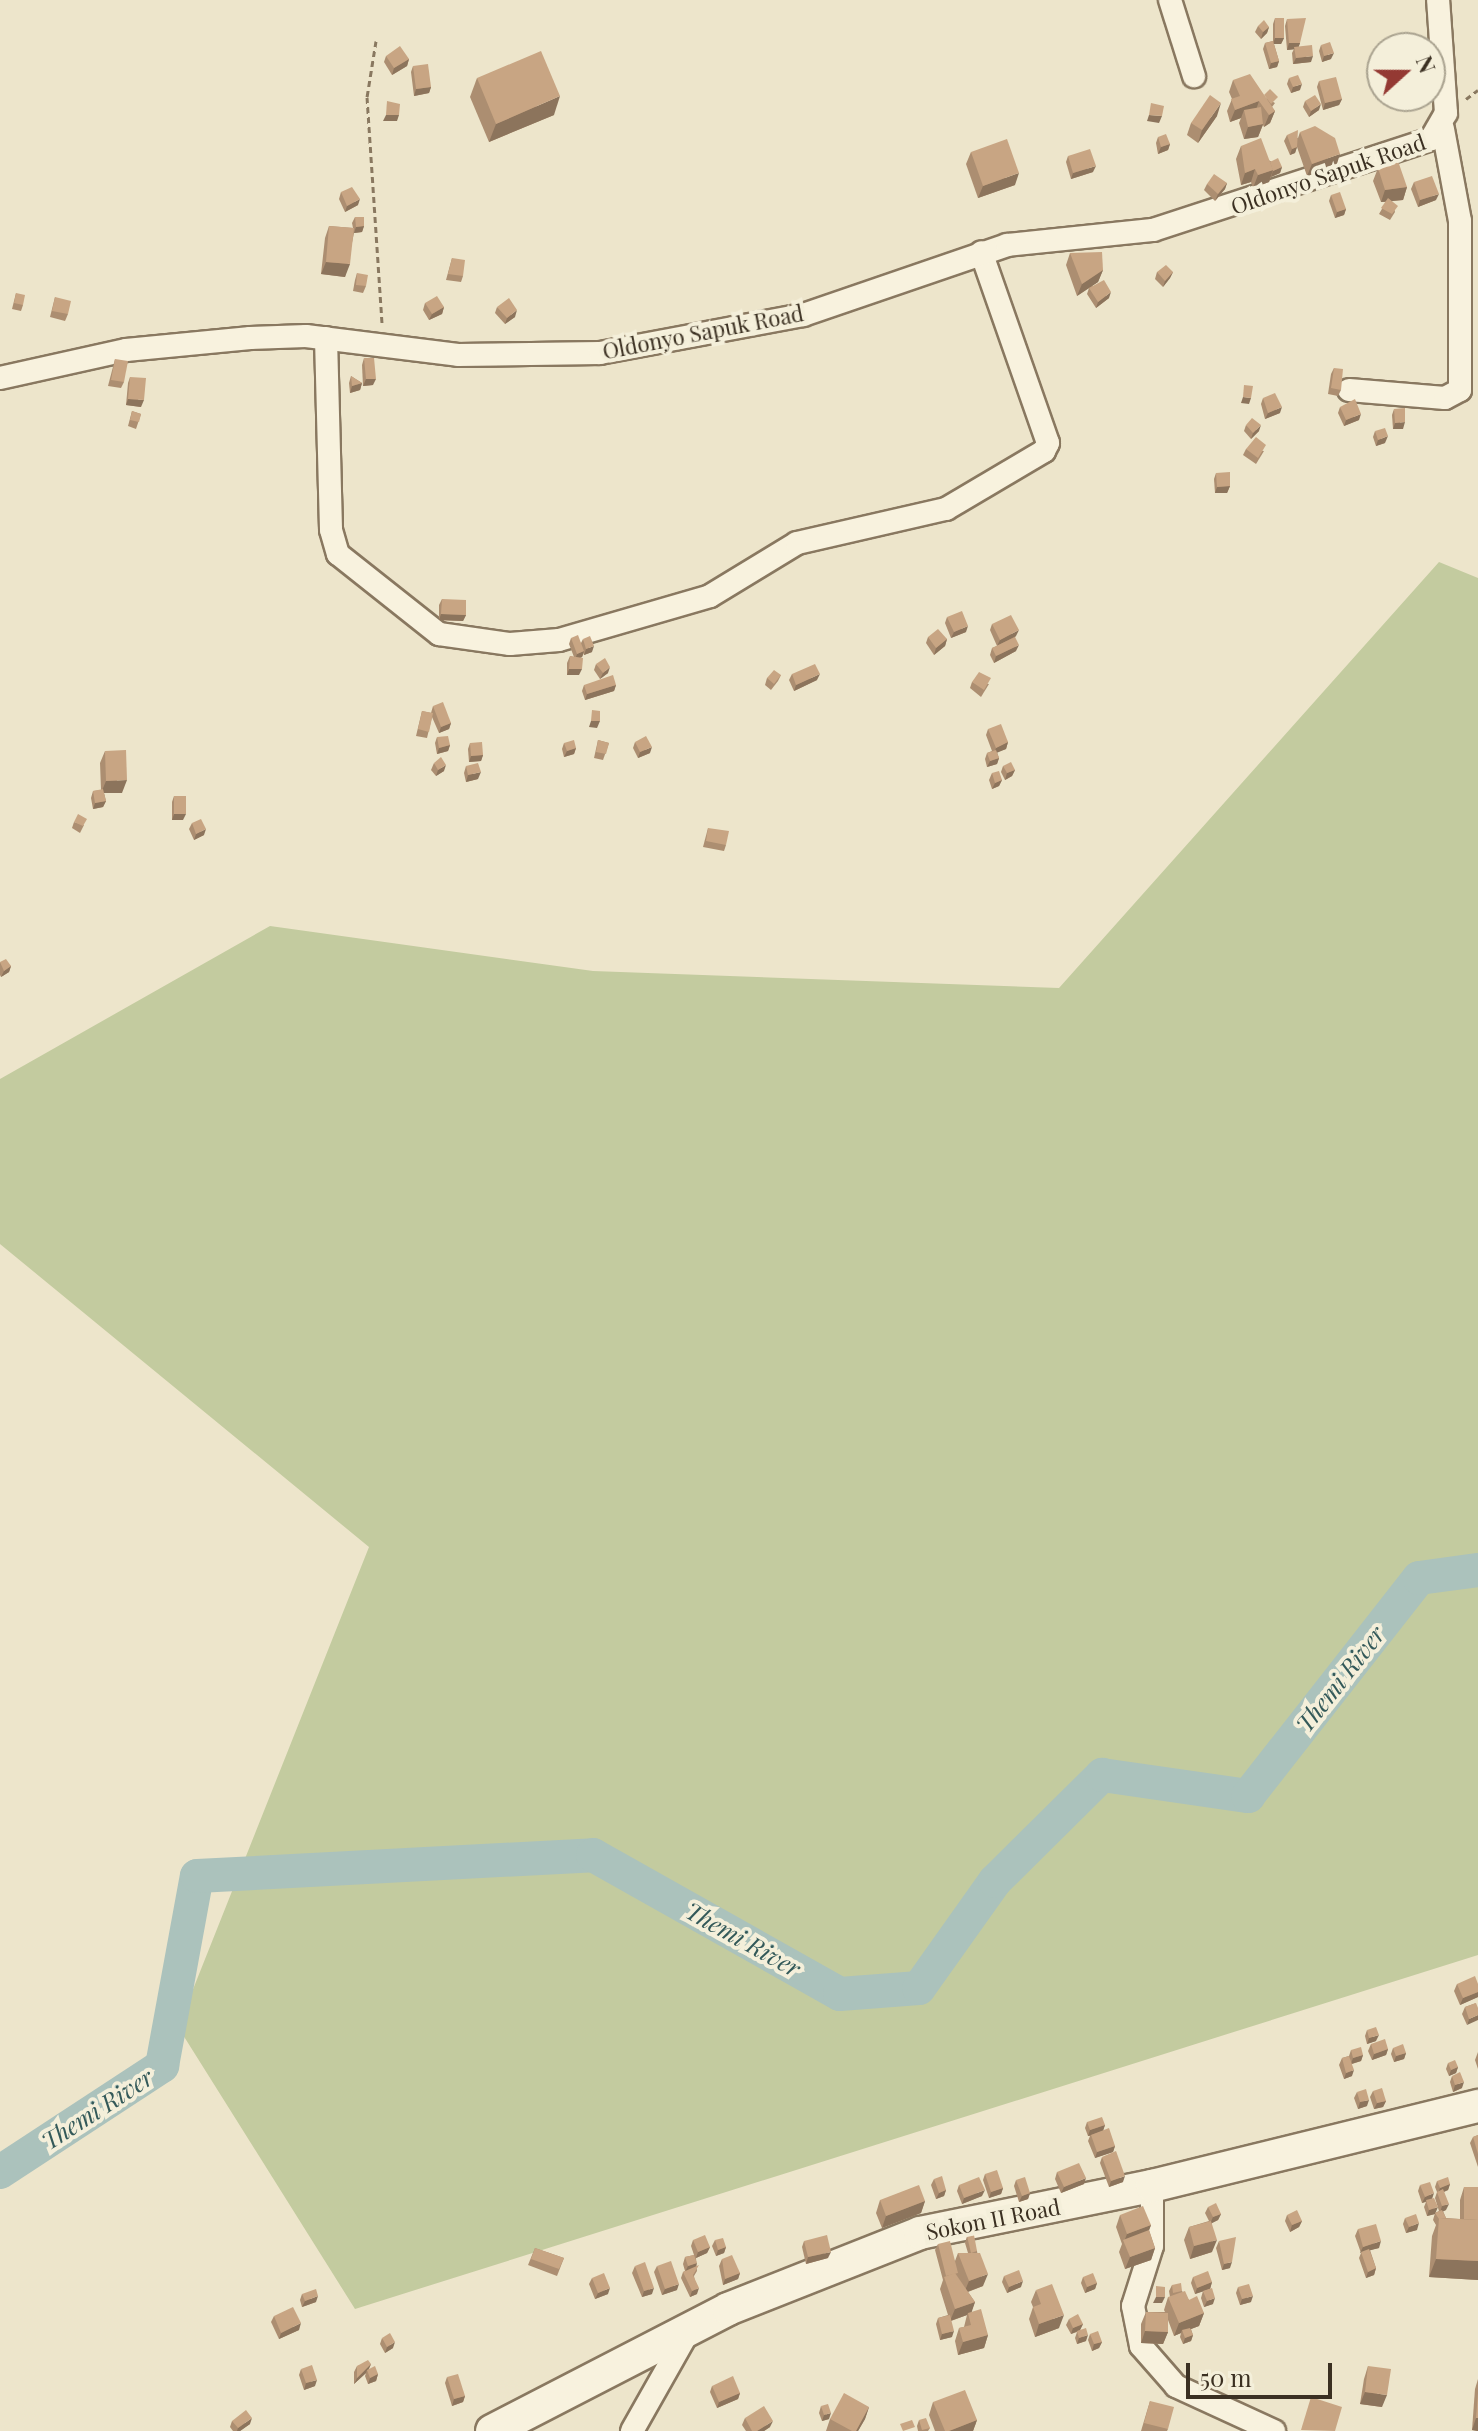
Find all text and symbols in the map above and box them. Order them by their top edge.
north arrow [1366,32,1446,112]
text: N [1410,51,1443,77]
street label: Oldonyo Sapuk Road [1227,128,1429,220]
street label: Oldonyo Sapuk Road [600,300,806,364]
water label: Themi River [1290,1620,1390,1738]
water label: Themi River [680,1896,806,1982]
water label: Themi River [36,2062,158,2156]
street label: Sokon II Road [924,2193,1062,2245]
scale bar [1190,2347,1336,2397]
text: 50 m [1200,2361,1252,2393]

